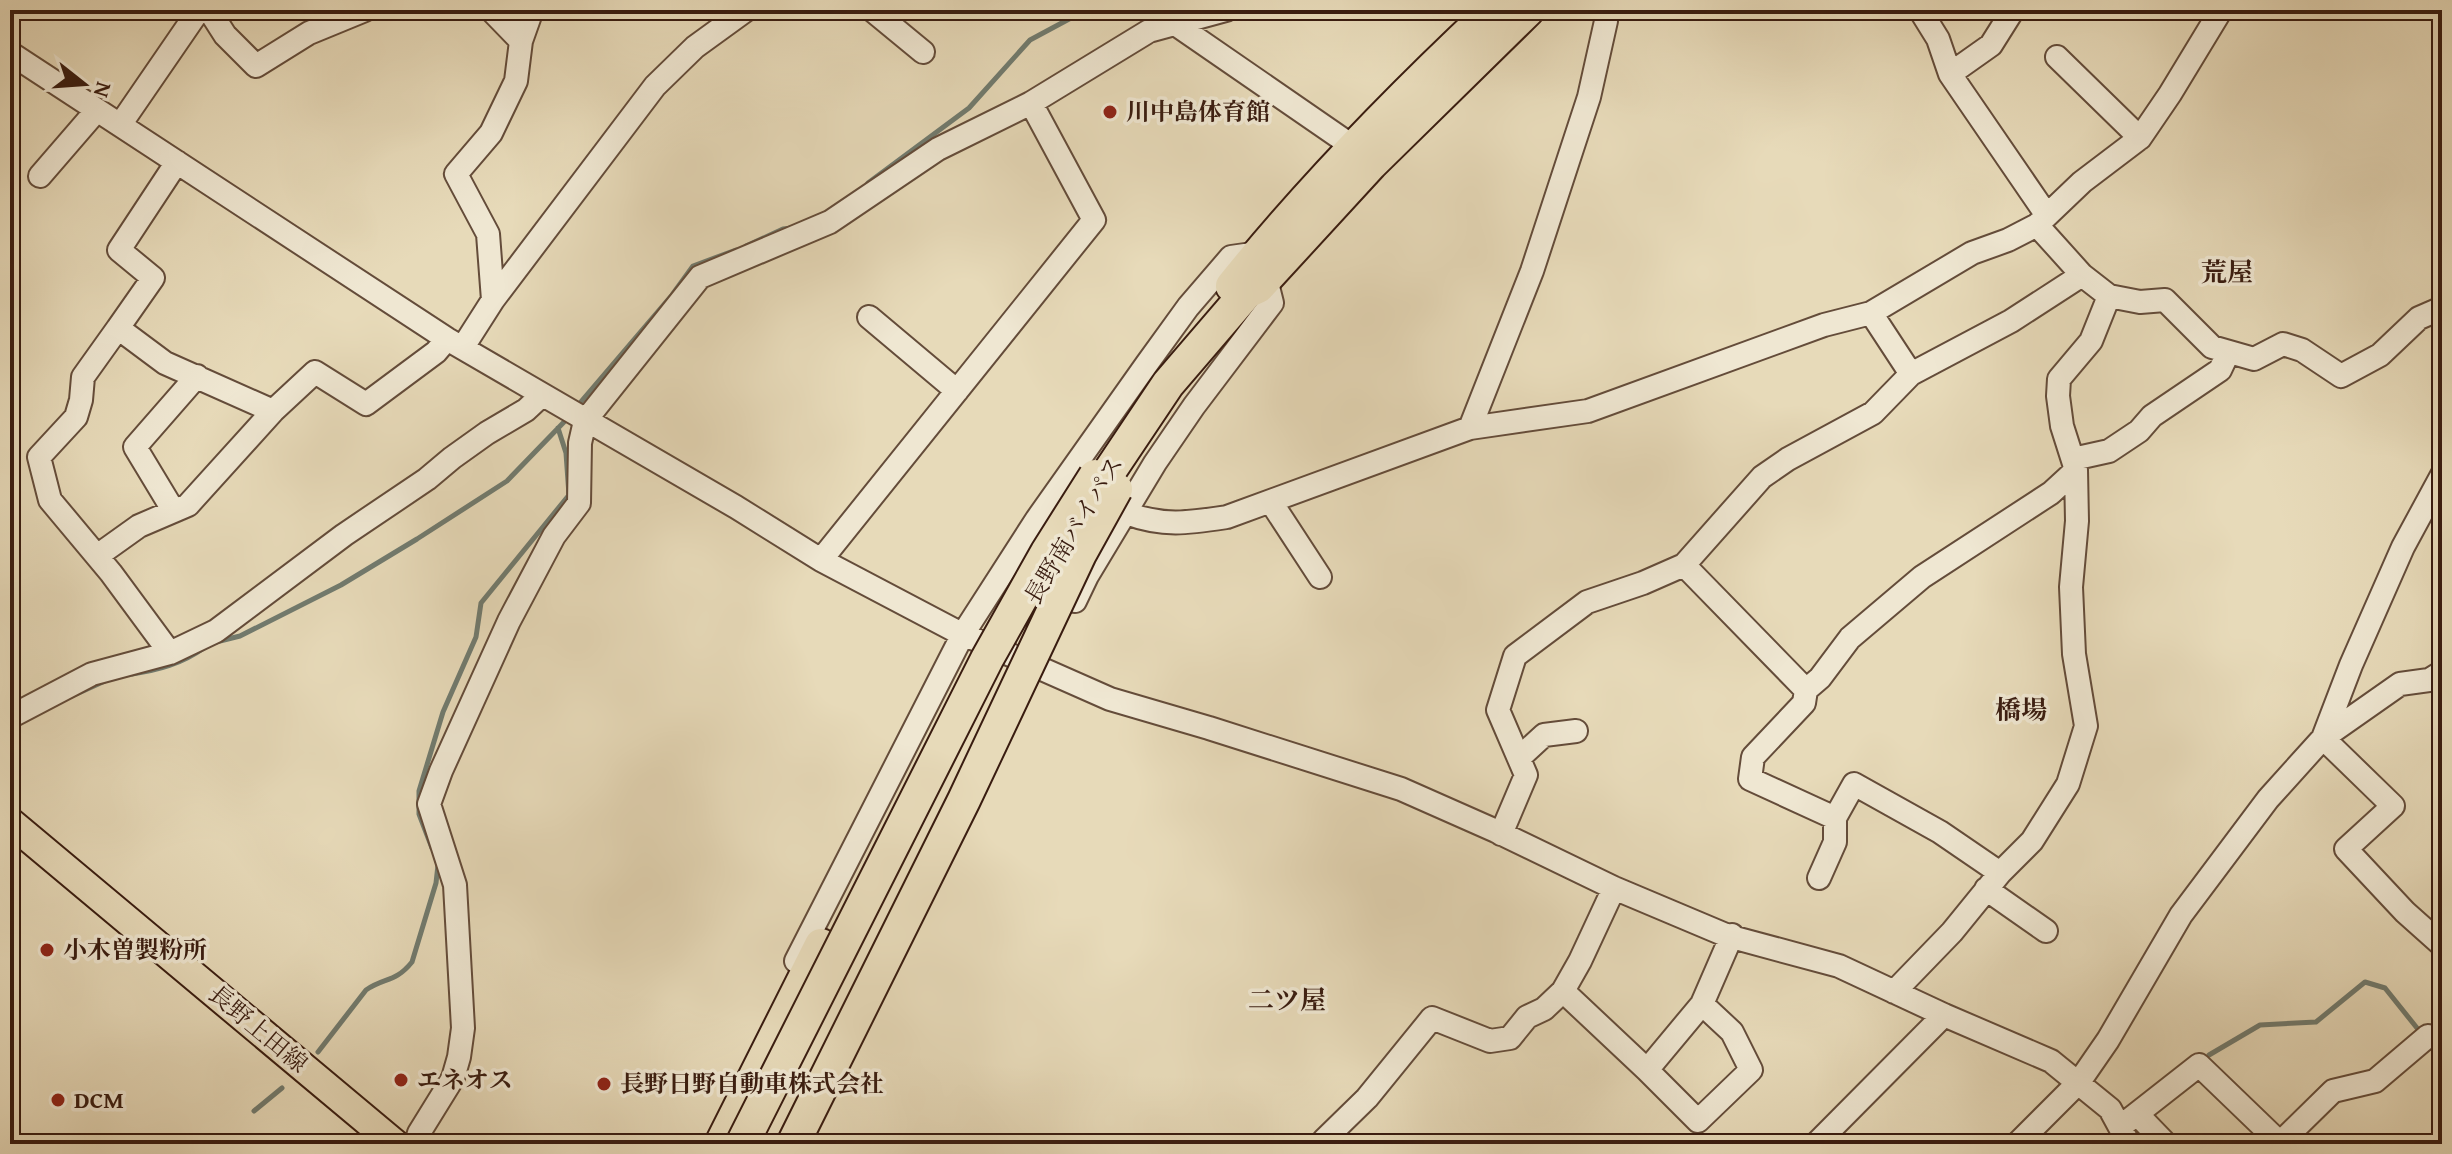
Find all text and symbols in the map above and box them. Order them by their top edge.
north arrow [44,44,124,124]
text: N [86,78,121,102]
place label: 川中島体育館 [1126,94,1270,129]
marker: 川中島体育館 [1101,103,1119,121]
district label: 荒屋 [2201,252,2253,291]
street label: 長野南バイパス [1015,449,1132,611]
district label: 橋場 [1995,690,2047,729]
place label: 小木曽製粉所 [63,932,207,967]
marker: 小木曽製粉所 [38,941,56,959]
street label: 長野上田線 [201,977,316,1081]
district label: 二ツ屋 [1248,980,1326,1019]
place label: エネオス [417,1062,513,1097]
place label: 長野日野自動車株式会社 [620,1066,884,1101]
marker: エネオス [392,1071,410,1089]
marker: 長野日野自動車株式会社 [595,1075,613,1093]
place label: DCM [74,1082,124,1117]
marker: DCM [49,1091,67,1109]

